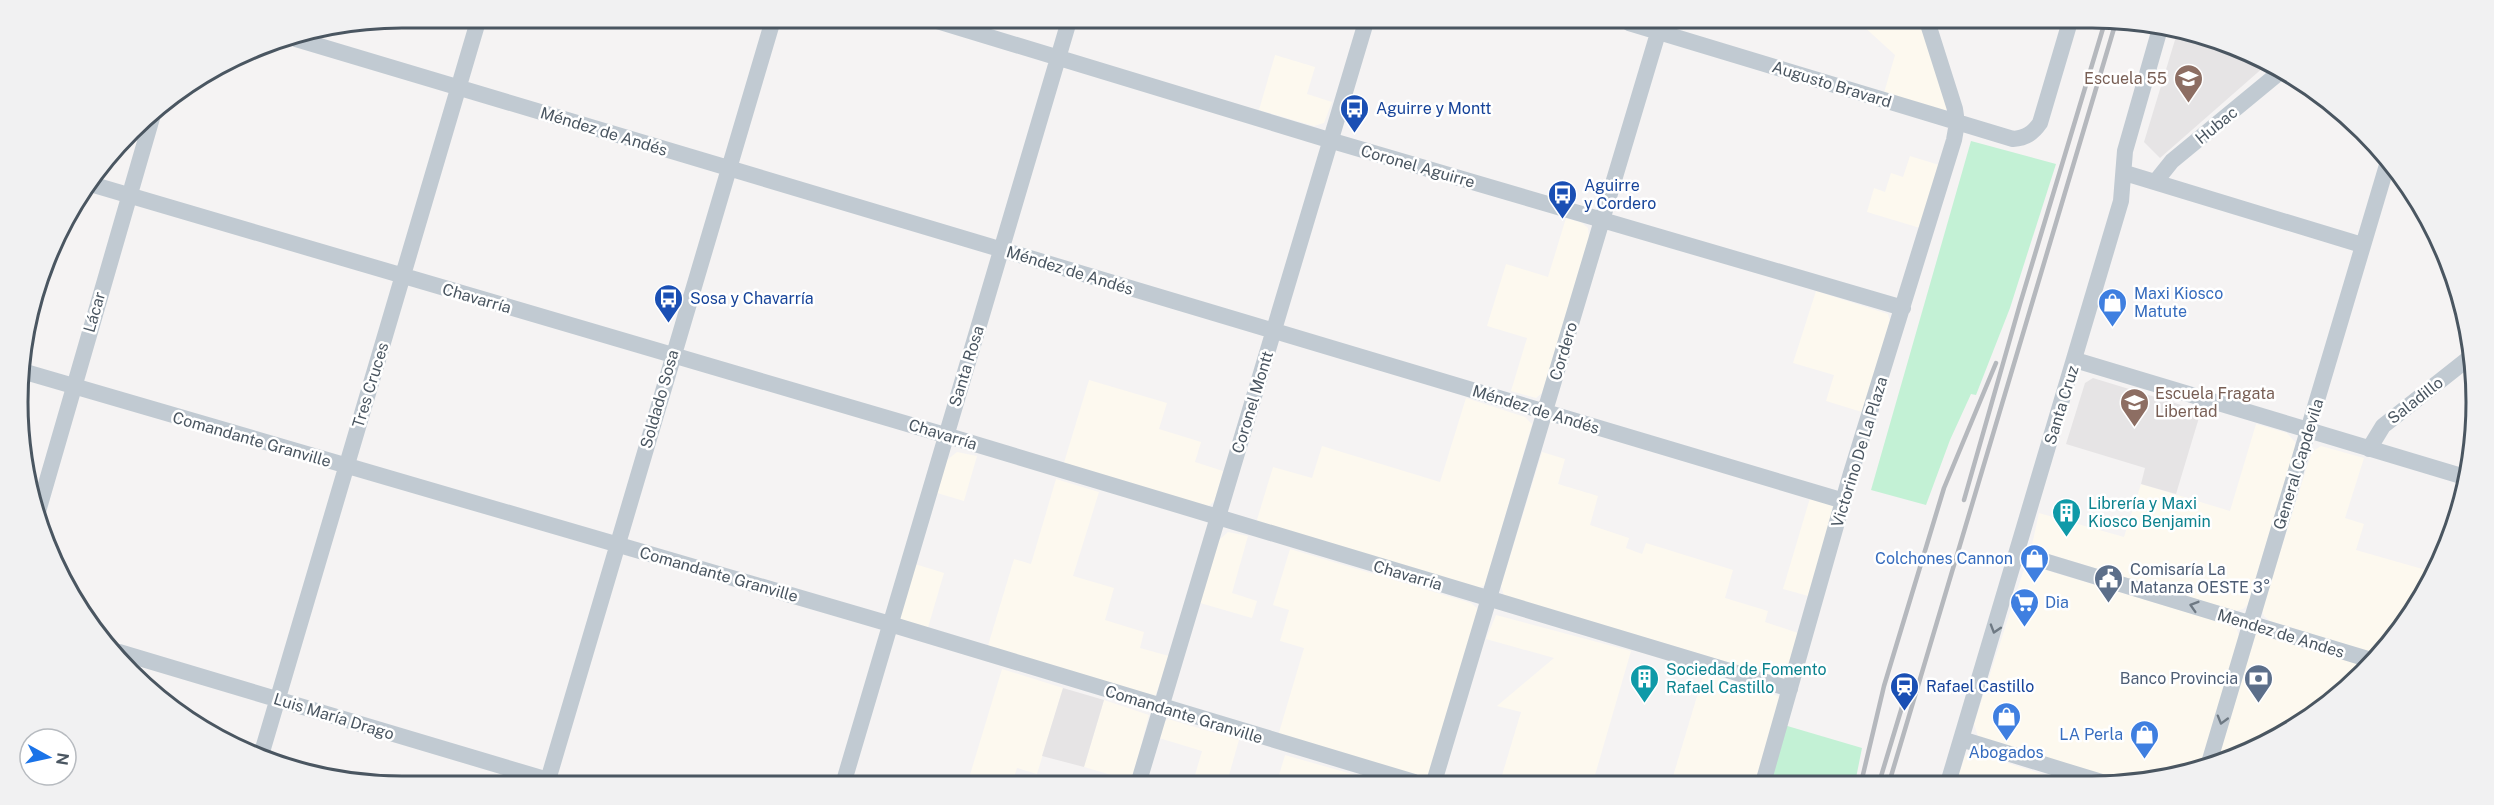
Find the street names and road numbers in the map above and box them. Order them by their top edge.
street label: Augusto Bravard [1770,57,1894,112]
street label: Méndez de Andés [538,103,670,160]
street label: Hubac [2191,103,2241,148]
street label: Coronel Aguirre [1359,141,1477,192]
street label: Méndez de Andés [1004,242,1136,299]
street label: Chavarría [440,280,513,317]
street label: Lácar [80,290,109,335]
street label: Cordero [1546,320,1581,383]
street label: Santa Rosa [945,323,988,409]
street label: Tres Cruces [348,340,392,430]
street label: Soldado Sosa [636,348,683,451]
street label: Coronel Montt [1228,349,1277,456]
street label: Santa Cruz [2040,363,2083,447]
street label: Saladillo [2384,373,2447,428]
street label: Victorino De La Plaza [1828,375,1891,530]
street label: Méndez de Andés [1470,381,1602,438]
street label: General Capdevila [2269,396,2327,532]
street label: Comandante Granville [171,408,333,471]
street label: Chavarría [906,415,979,454]
street label: Comandante Granville [638,543,800,606]
street label: Chavarría [1371,557,1444,594]
street label: Mendez de Andes [2215,605,2347,662]
street label: Comandante Granville [1103,681,1265,748]
street label: Luis María Drago [271,689,396,744]

